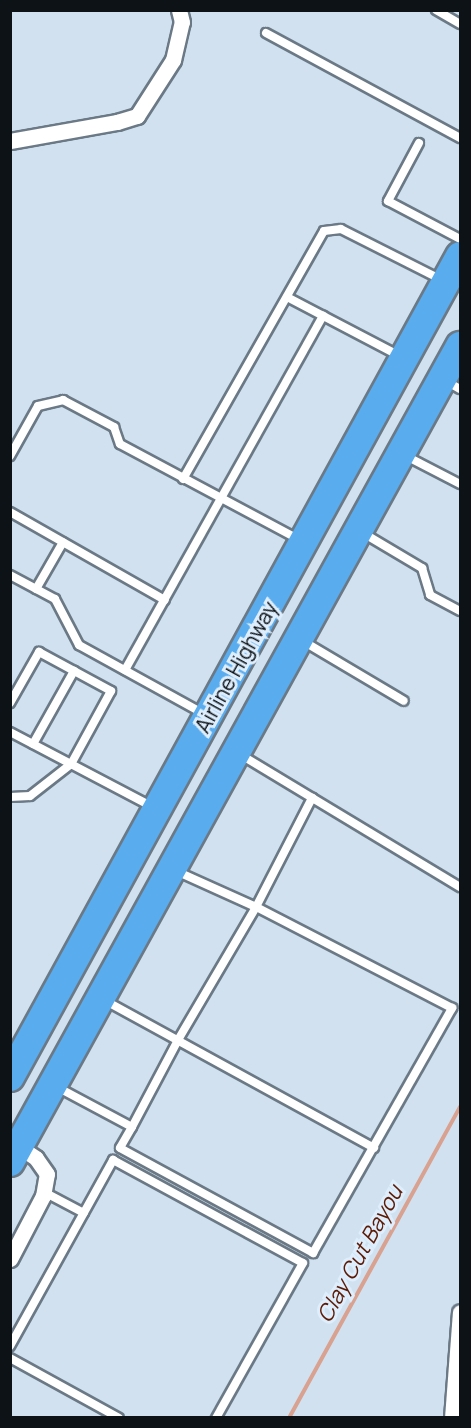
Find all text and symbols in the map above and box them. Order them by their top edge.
street label: Airline Highway [190,597,282,737]
water label: Clay Cut Bayou [311,1181,409,1327]

